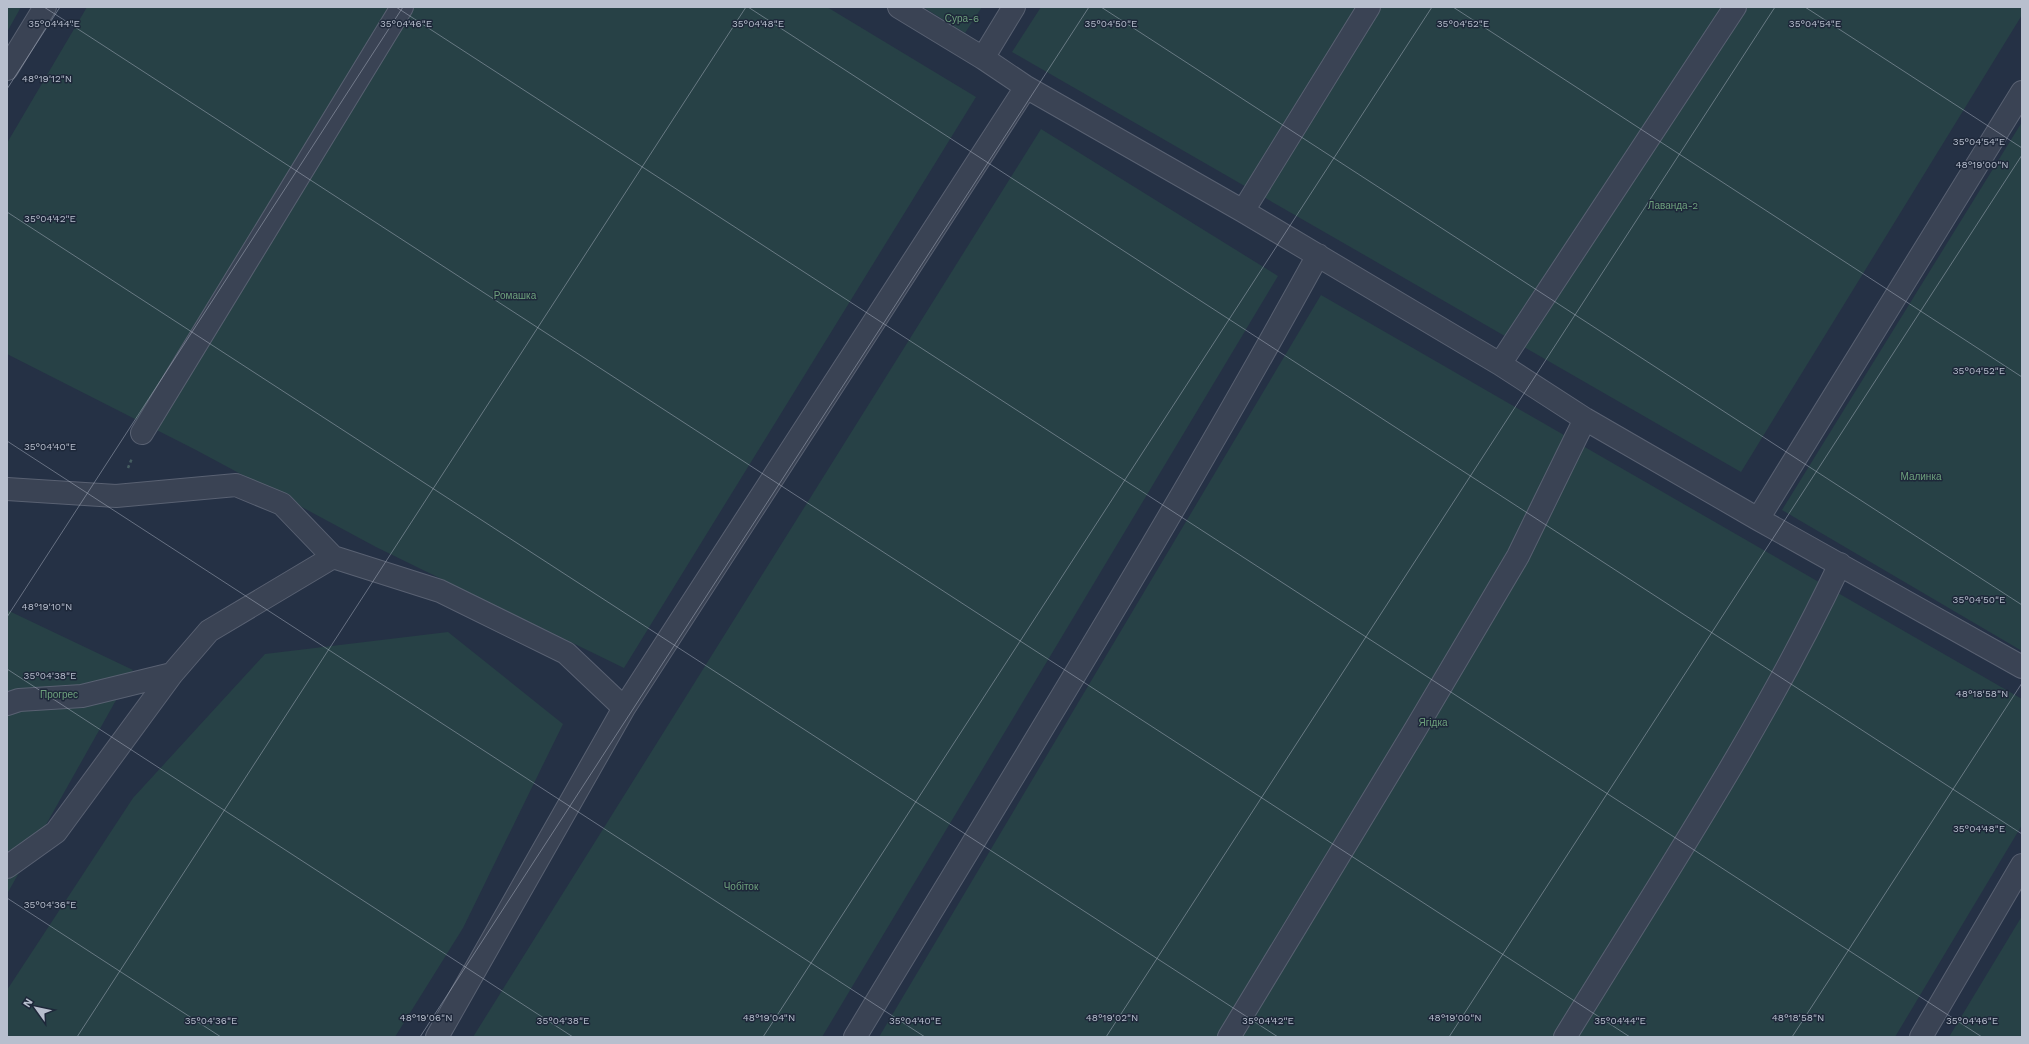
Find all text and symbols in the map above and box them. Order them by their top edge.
park label: Сура-6 [945,13,979,24]
text: 35°04'44"E [28,18,80,29]
text: 35°04'46"E [380,18,432,29]
text: 35°04'48"E [732,18,784,29]
text: 35°04'50"E [1085,18,1137,29]
text: 35°04'52"E [1437,18,1489,29]
text: 35°04'54"E [1789,18,1841,29]
text: 48°19'12"N [22,73,72,84]
text: 35°04'54"E [1953,136,2005,147]
text: 48°19'00"N [1955,159,2009,170]
park label: Лаванда-2 [1648,200,1698,211]
text: 35°04'42"E [24,213,76,224]
park label: Ромашка [494,290,537,301]
text: 35°04'52"E [1953,365,2005,376]
text: 35°04'40"E [24,441,76,452]
park label: Малинка [1900,471,1942,482]
text: 35°04'50"E [1953,594,2005,605]
text: 48°19'10"N [22,601,72,612]
text: 35°04'38"E [24,670,76,681]
text: 48°18'58"N [1956,688,2008,699]
park label: Прогрес [40,689,78,700]
park label: Ягідка [1418,717,1448,728]
text: 35°04'48"E [1953,823,2005,834]
park label: Чобіток [724,881,759,892]
text: 35°04'36"E [24,899,76,910]
north arrow [16,988,56,1028]
text: N [20,996,36,1010]
text: 48°19'06"N [400,1012,452,1023]
text: 48°19'04"N [743,1012,795,1023]
text: 48°19'02"N [1086,1012,1138,1023]
text: 48°19'00"N [1428,1012,1482,1023]
text: 48°18'58"N [1772,1012,1824,1023]
text: 35°04'36"E [185,1015,237,1026]
text: 35°04'38"E [537,1015,589,1026]
text: 35°04'40"E [889,1015,941,1026]
text: 35°04'42"E [1242,1015,1294,1026]
text: 35°04'44"E [1594,1015,1646,1026]
text: 35°04'46"E [1946,1015,1998,1026]

